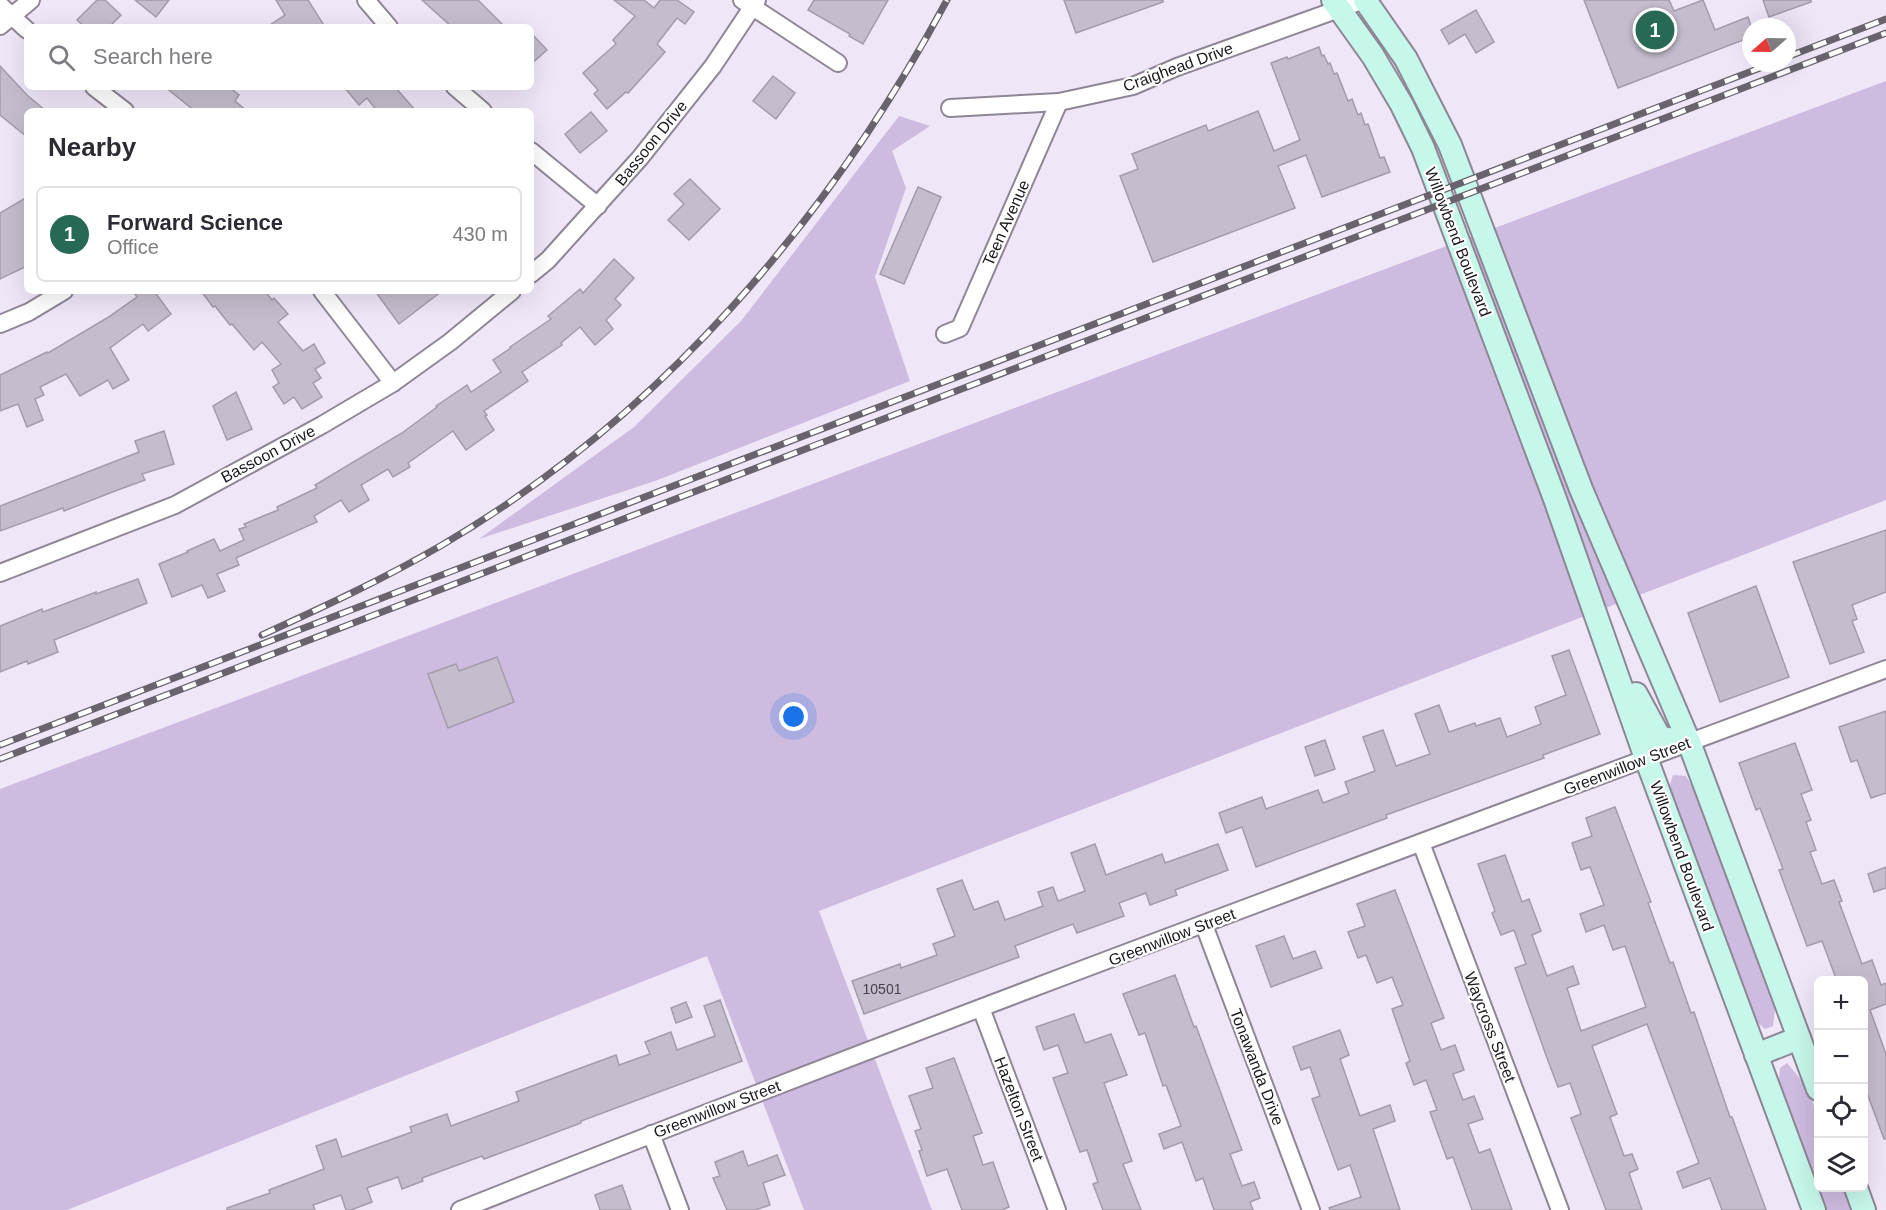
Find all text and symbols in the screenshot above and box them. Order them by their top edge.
pin: 1 [1636,8,1674,52]
north arrow [1742,18,1796,72]
search box [24,24,534,90]
street label: Craighead Drive [1121,39,1235,95]
icon: search [45,41,78,74]
text: Search here [93,44,213,69]
street label: Bassoon Drive [612,97,690,189]
text: Nearby [48,132,136,162]
street label: Willowbend Boulevard [1422,165,1494,319]
street label: Teen Avenue [979,177,1033,269]
text: Forward Science [107,210,283,235]
text: 1 [64,223,75,245]
text: 430 m [452,223,508,245]
text: Office [107,236,159,258]
street label: Bassoon Drive [218,422,318,486]
your location [779,702,808,731]
street label: Greenwillow Street [1561,734,1693,798]
street label: Willowbend Boulevard [1647,779,1717,933]
street label: Greenwillow Street [1106,905,1238,969]
street label: Waycross Street [1461,969,1519,1085]
map controls [1814,976,1868,1192]
button: + [1814,976,1868,1030]
house number: 10501 [863,981,902,997]
street label: Tonawanda Drive [1227,1006,1287,1128]
button: − [1814,1030,1868,1084]
street label: Hazelton Street [991,1054,1047,1164]
street label: Greenwillow Street [651,1077,783,1141]
button: locate [1814,1084,1868,1138]
button: layers [1814,1138,1868,1192]

